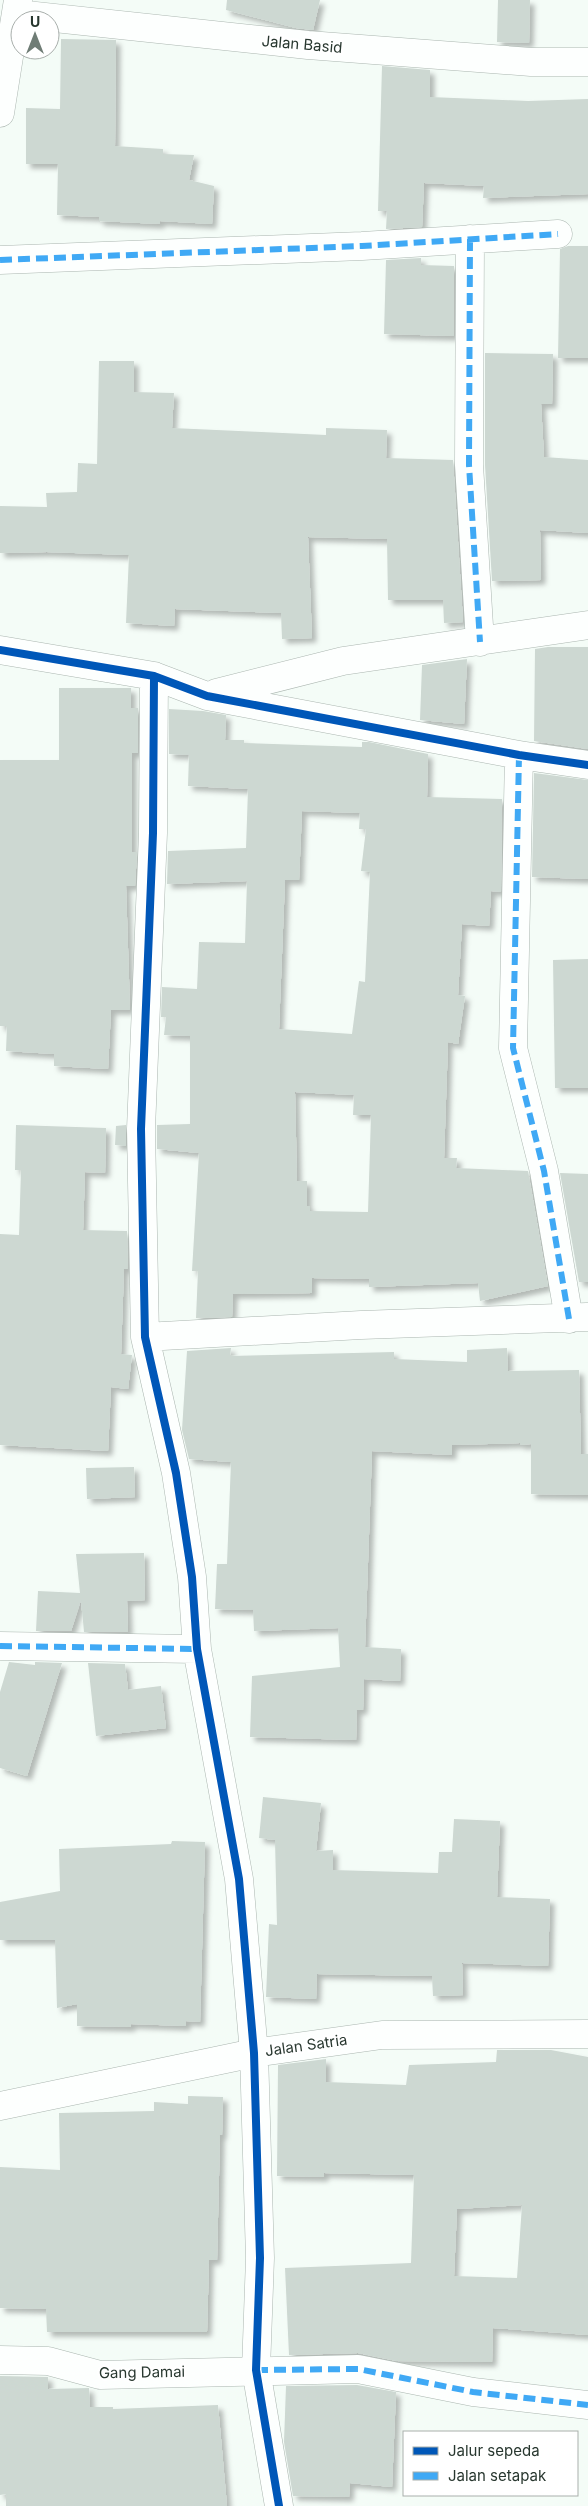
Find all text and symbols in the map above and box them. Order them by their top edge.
north arrow [10,10,60,60]
text: U [30,13,40,30]
street label: Jalan Basid [261,31,343,57]
street label: Jalan Satria [264,2030,348,2060]
street label: Gang Damai [99,2362,185,2382]
legend [403,2431,578,2496]
text: Jalur sepeda [448,2441,540,2460]
text: Jalan setapak [448,2466,547,2485]

